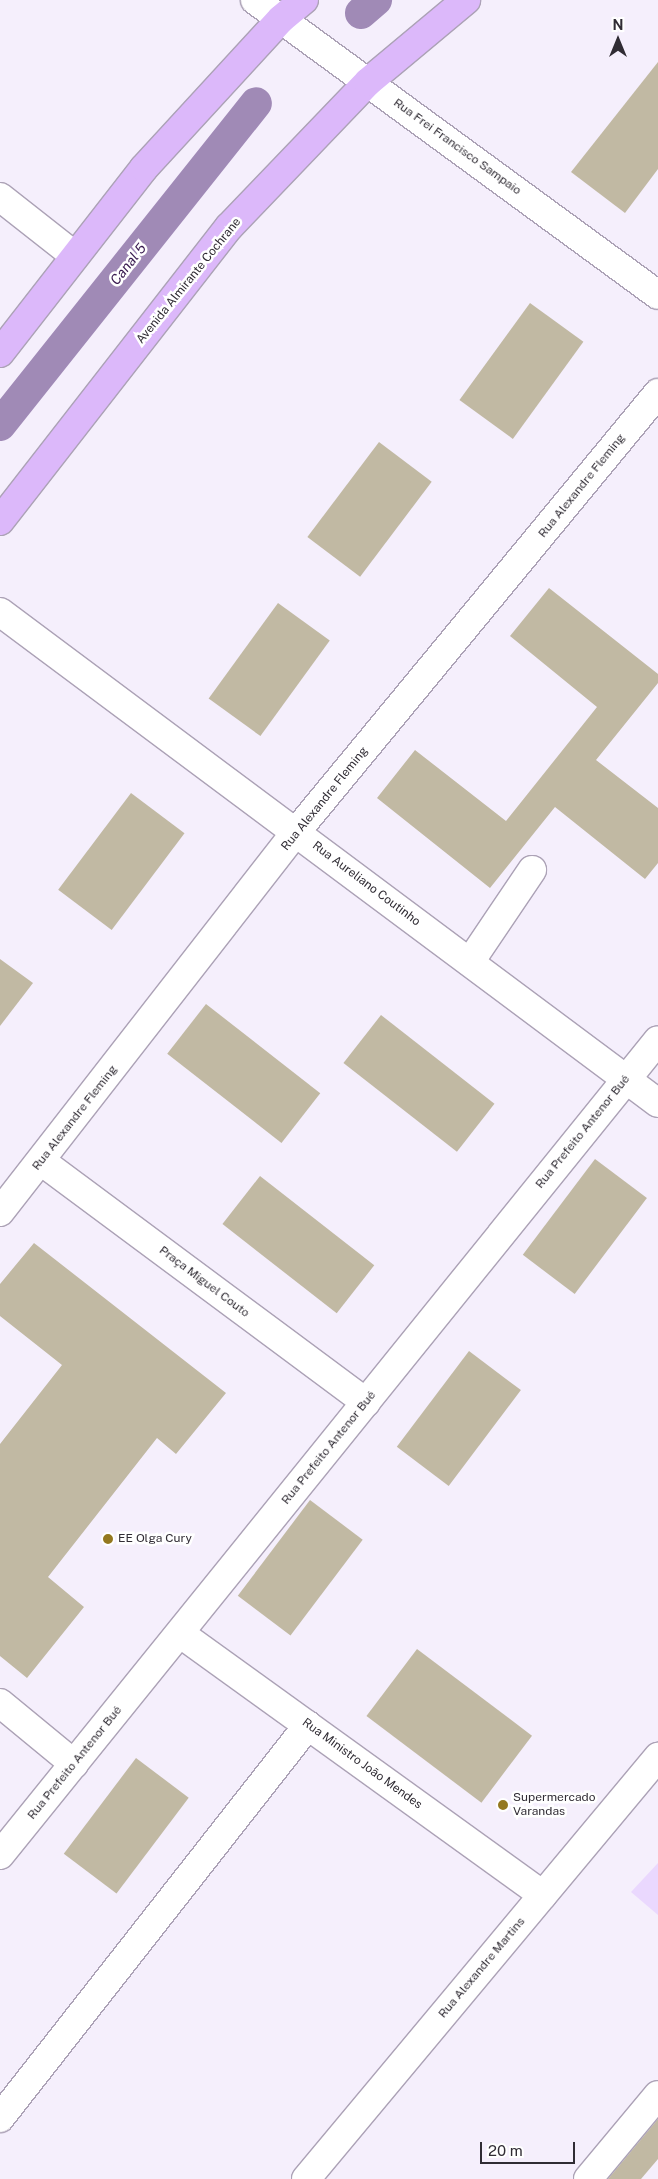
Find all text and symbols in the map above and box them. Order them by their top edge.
north arrow [593,15,643,65]
text: N [613,17,623,33]
street label: Rua Frei Francisco Sampaio [390,96,524,198]
street label: Avenida Almirante Cochrane [134,215,244,347]
water label: Canal 5 [107,240,149,288]
street label: Rua Alexandre Fleming [536,431,628,541]
street label: Rua Alexandre Fleming [279,744,371,854]
street label: Rua Aureliano Coutinho [309,839,423,929]
street label: Rua Alexandre Fleming [29,1063,121,1173]
street label: Rua Prefeito Antenor Bué [533,1072,633,1192]
street label: Praça Miguel Couto [156,1243,252,1321]
street label: Rua Prefeito Antenor Bué [279,1388,379,1508]
place label: EE Olga Cury [118,1532,192,1546]
marker: EE Olga Cury [102,1533,114,1545]
street label: Rua Prefeito Antenor Bué [25,1703,125,1823]
street label: Rua Ministro João Mendes [299,1716,425,1812]
place label: Supermercado Varandas [513,1791,596,1819]
marker: Supermercado Varandas [497,1799,509,1811]
street label: Rua Alexandre Martins [436,1915,528,2021]
scale bar [483,2132,578,2164]
text: 20 m [488,2142,523,2159]

